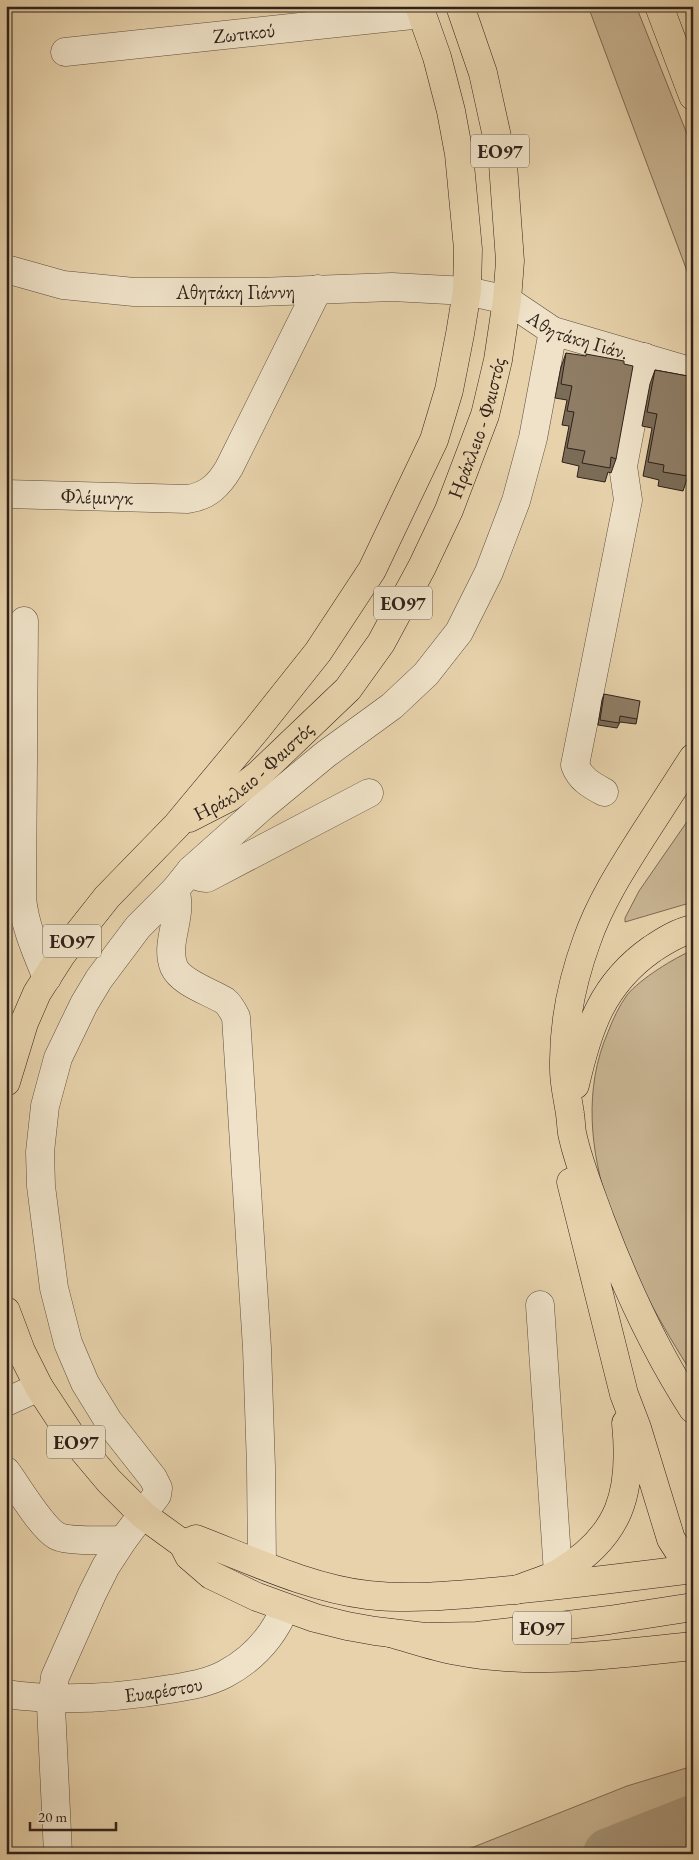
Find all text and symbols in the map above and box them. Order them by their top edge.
street label: Ζωτικού [212,17,276,49]
road number: ΕΟ97 [471,134,529,168]
street label: Αθητάκη Γιάννη [175,278,295,305]
street label: Αθητάκη Γιάν. [521,304,631,365]
street label: Ηράκλειο - Φαιστός [442,355,511,502]
street label: Φλέμινγκ [60,483,134,511]
road number: ΕΟ97 [374,586,432,620]
street label: Ηράκλειο - Φαιστός [189,716,319,827]
road number: ΕΟ97 [43,924,101,958]
road number: ΕΟ97 [47,1425,105,1458]
road number: ΕΟ97 [513,1612,571,1645]
street label: Ευαρέστου [123,1670,205,1708]
scale bar [30,1800,116,1832]
text: 20 m [38,1807,67,1826]

